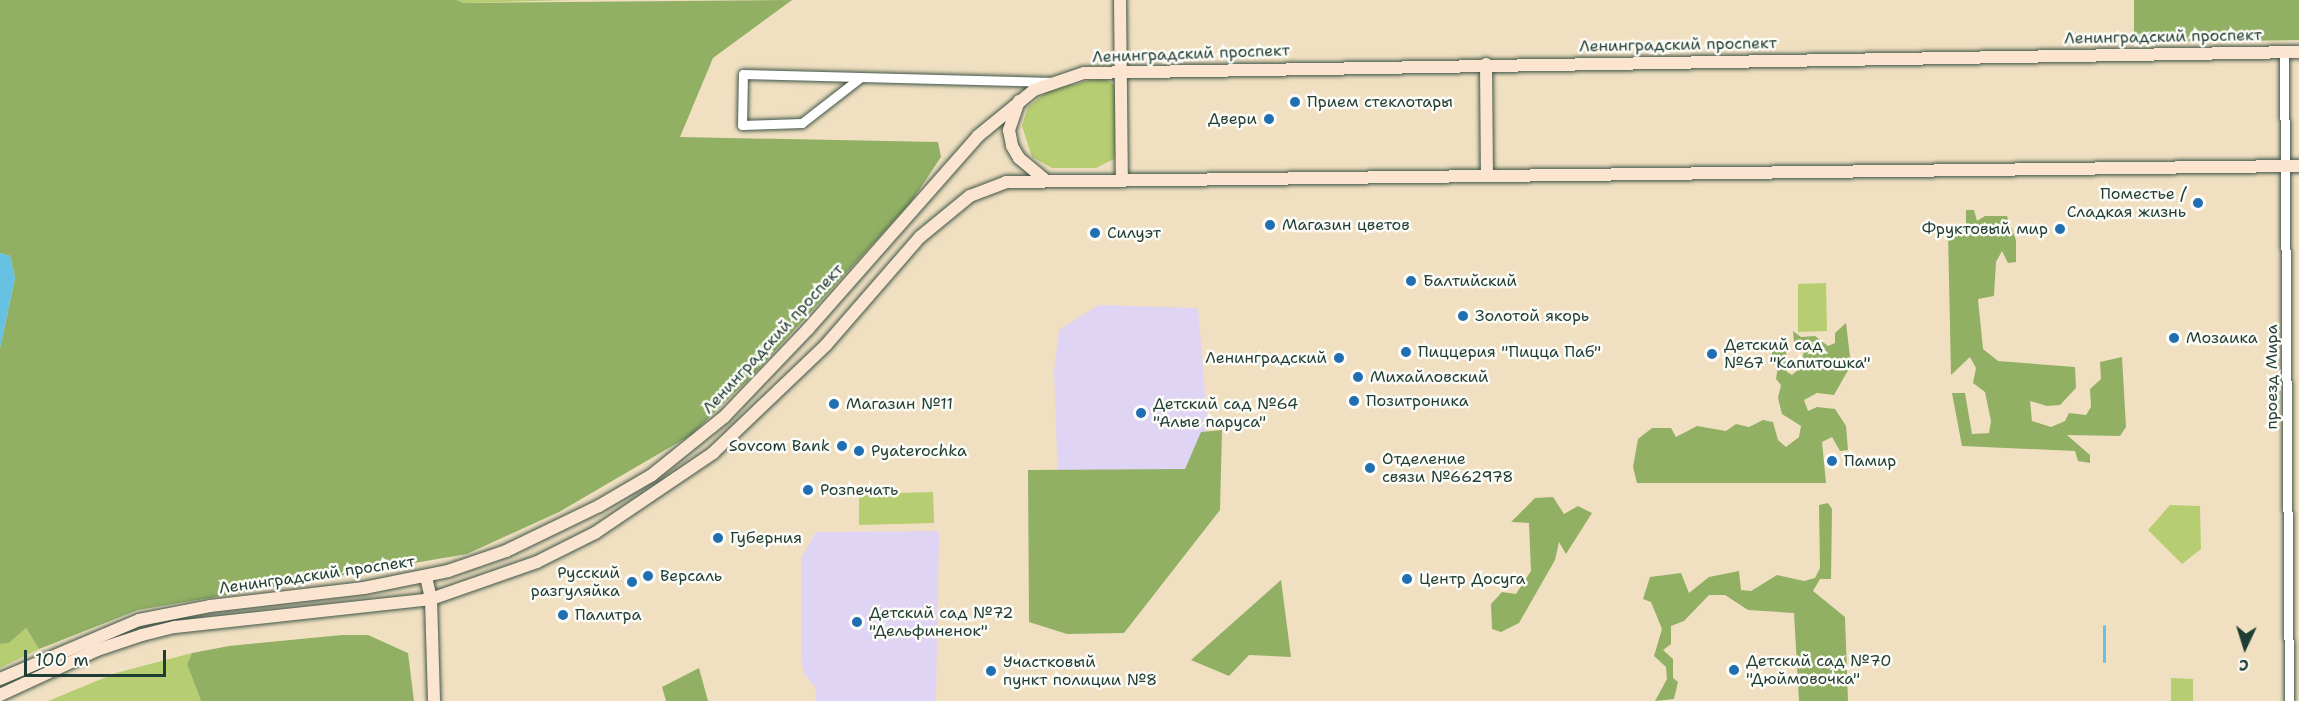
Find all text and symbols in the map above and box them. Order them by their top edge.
street label: Ленинградский проспект [2064,26,2262,48]
street label: Ленинградский проспект [1579,34,1777,56]
street label: Ленинградский проспект [1092,41,1290,67]
place label: Прием стеклотары [1307,92,1453,112]
marker: Прием стеклотары [1288,95,1302,109]
place label: Двери [1208,109,1257,129]
marker: Двери [1262,112,1276,126]
place label: Поместье / Сладкая жизнь [2067,184,2186,222]
marker: Поместье / Сладкая жизнь [2191,196,2205,210]
place label: Магазин цветов [1282,215,1410,235]
marker: Магазин цветов [1263,218,1277,232]
place label: Фруктовый мир [1922,219,2048,239]
marker: Фруктовый мир [2053,222,2067,236]
place label: Силуэт [1107,223,1161,243]
marker: Силуэт [1088,226,1102,240]
street label: Ленинградский проспект [699,260,847,418]
place label: Балтийский [1423,271,1517,291]
marker: Балтийский [1404,274,1418,288]
place label: Золотой якорь [1475,306,1589,326]
marker: Золотой якорь [1456,309,1470,323]
street label: проезд Мира [2262,324,2282,430]
place label: Мозаика [2186,328,2258,348]
marker: Мозаика [2167,331,2181,345]
place label: Детский сад №67 "Капитошка" [1724,335,1871,373]
place label: Пиццерия "Пицца Паб" [1418,342,1601,362]
marker: Пиццерия "Пицца Паб" [1399,345,1413,359]
marker: Детский сад №67 "Капитошка" [1705,347,1719,361]
place label: Ленинградский [1205,348,1327,368]
marker: Ленинградский [1332,351,1346,365]
place label: Михайловский [1370,367,1489,387]
marker: Михайловский [1351,370,1365,384]
place label: Позитроника [1366,391,1469,411]
place label: Магазин №11 [846,394,953,414]
place label: Детский сад №64 "Алые паруса" [1153,394,1298,432]
marker: Позитроника [1347,394,1361,408]
marker: Магазин №11 [827,397,841,411]
marker: Детский сад №64 "Алые паруса" [1134,406,1148,420]
place label: Sovcom Bank [729,436,830,456]
marker: Sovcom Bank [835,439,849,453]
place label: Pyaterochka [871,441,967,461]
marker: Pyaterochka [852,444,866,458]
place label: Отделение связи №662978 [1382,449,1513,487]
place label: Памир [1844,451,1896,471]
marker: Памир [1825,454,1839,468]
marker: Отделение связи №662978 [1363,461,1377,475]
place label: Розпечать [820,480,898,500]
marker: Розпечать [801,483,815,497]
place label: Губерния [730,528,802,548]
marker: Губерния [711,531,725,545]
street label: Ленинградский проспект [218,552,416,598]
place label: Русский разгуляйка [531,563,620,601]
place label: Версаль [660,566,722,586]
marker: Версаль [641,569,655,583]
place label: Центр Досуга [1419,569,1526,589]
marker: Центр Досуга [1400,572,1414,586]
marker: Русский разгуляйка [625,575,639,589]
place label: Детский сад №72 "Дельфиненок" [869,603,1013,641]
place label: Палитра [575,605,641,625]
marker: Палитра [556,608,570,622]
marker: Детский сад №72 "Дельфиненок" [850,615,864,629]
north arrow [2215,617,2275,677]
scale bar [27,638,170,676]
text: 100 m [35,648,89,672]
place label: Детский сад №70 "Дюймовочка" [1746,651,1891,689]
place label: Участковый пункт полиции №8 [1003,652,1157,690]
text: С [2238,655,2249,676]
marker: Детский сад №70 "Дюймовочка" [1727,663,1741,677]
marker: Участковый пункт полиции №8 [984,664,998,678]

